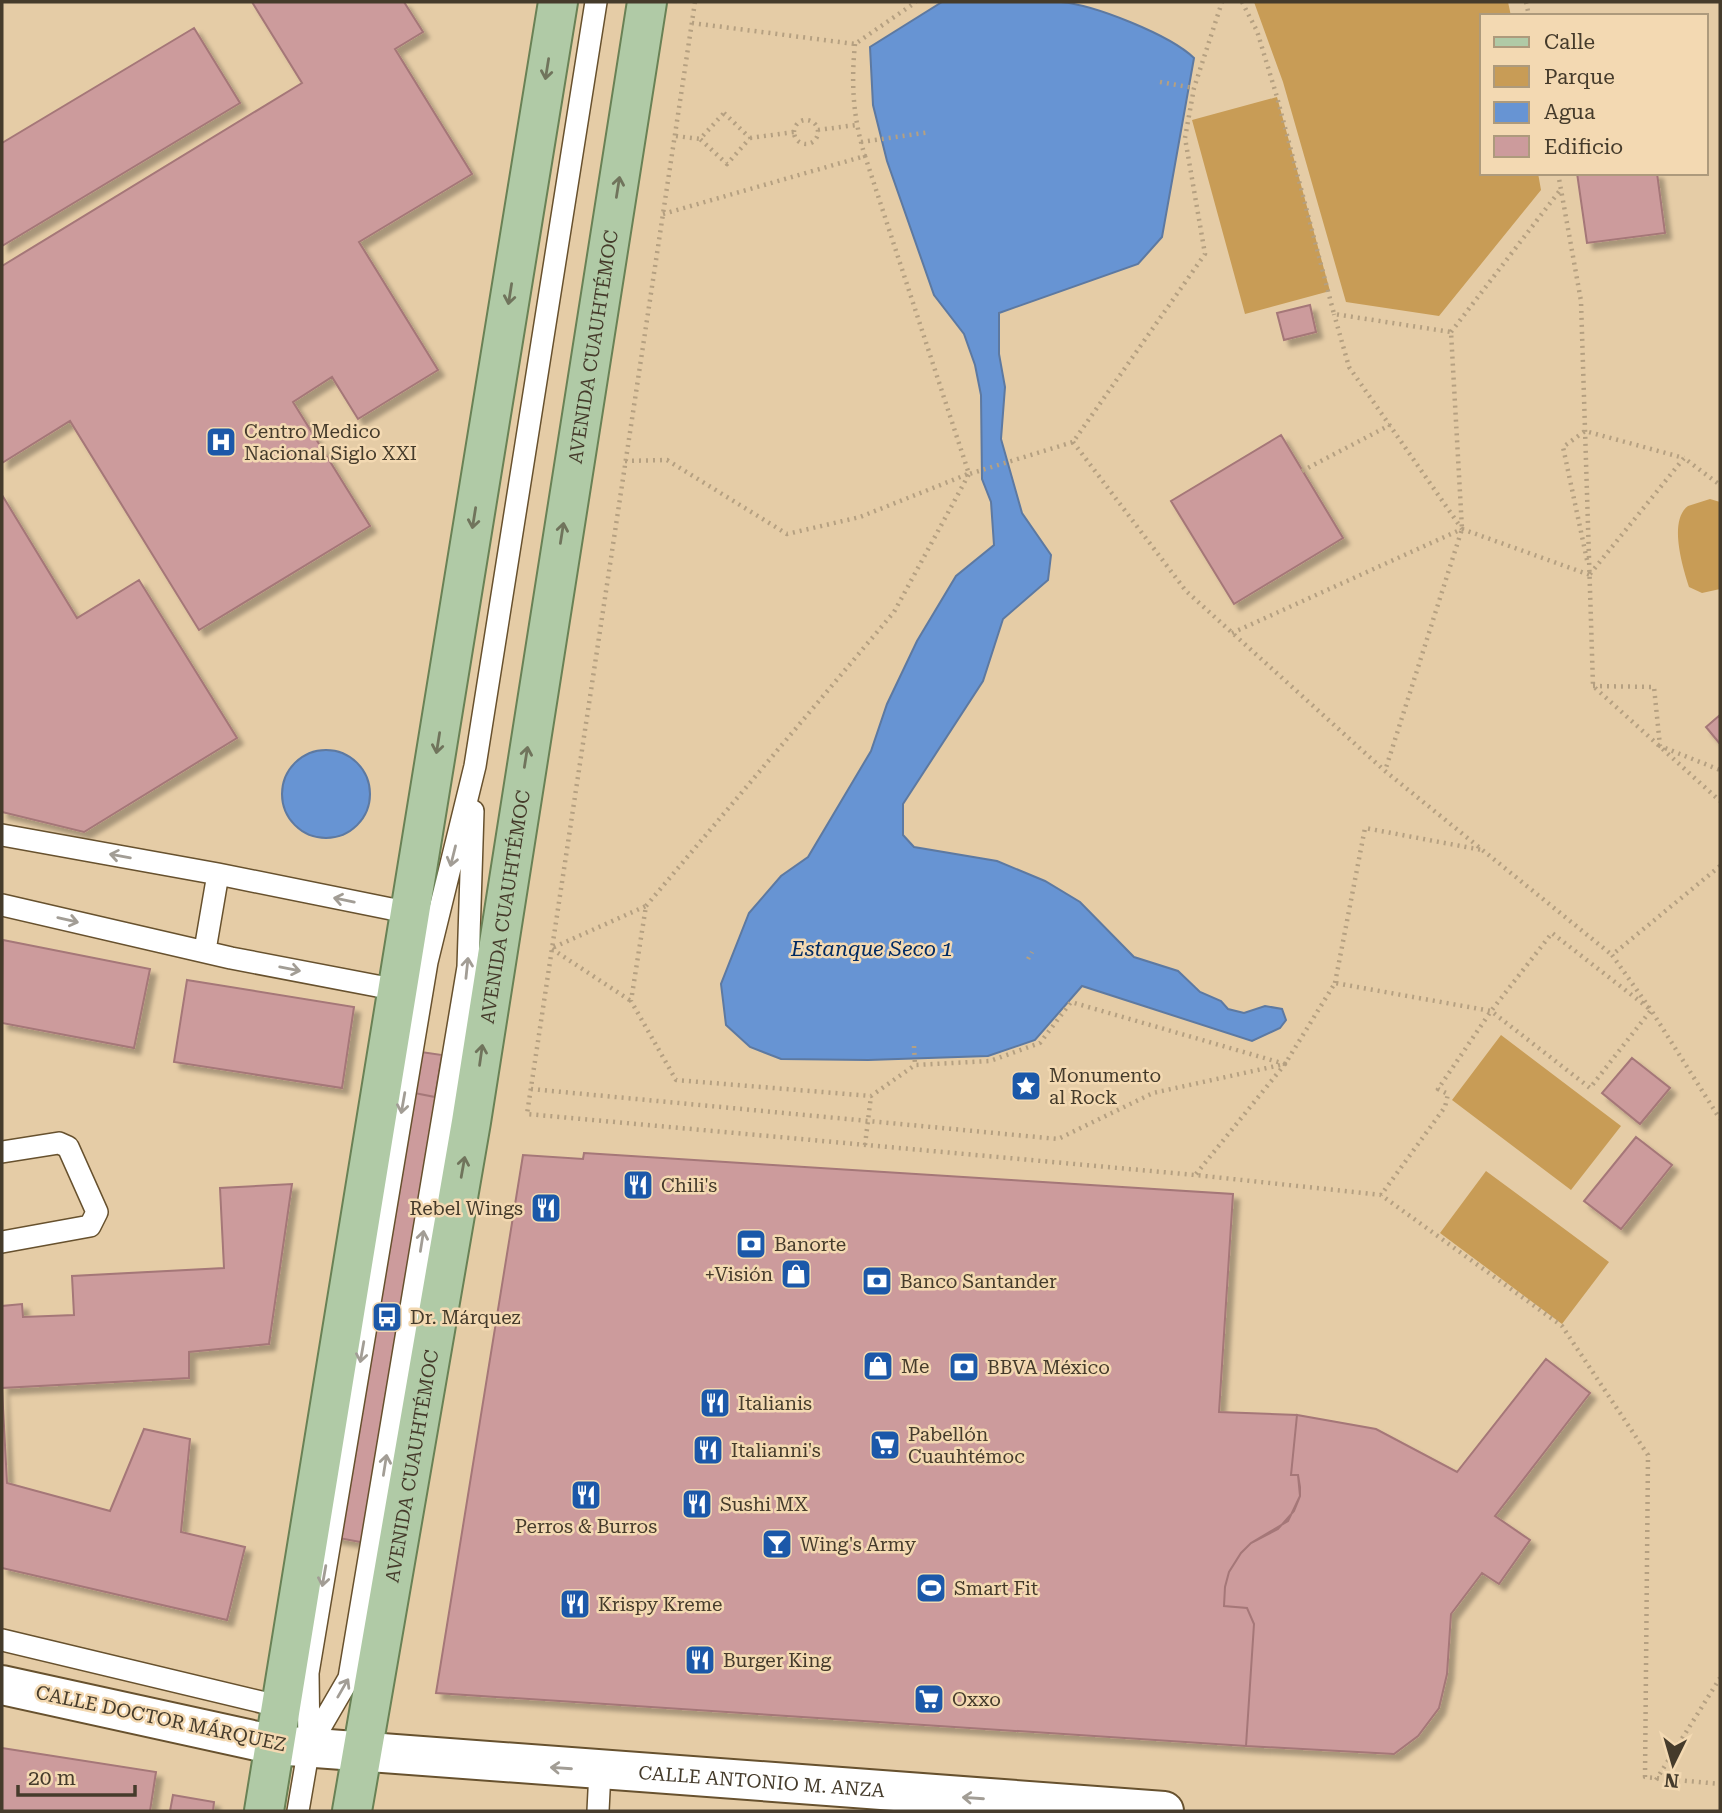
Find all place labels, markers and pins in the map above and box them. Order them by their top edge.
place label: Centro Medico Nacional Siglo XXI [244,420,417,465]
hospital icon: Centro Medico Nacional Siglo XXI [204,425,238,459]
place label: Monumento al Rock [1049,1064,1161,1109]
place icon: Monumento al Rock [1009,1069,1043,1103]
restaurant icon: Chili's [621,1168,655,1202]
place label: Chili's [661,1174,717,1197]
restaurant icon: Rebel Wings [529,1191,563,1225]
place label: Rebel Wings [409,1197,523,1220]
bank icon: Banorte [734,1227,768,1261]
place label: Banorte [774,1233,846,1256]
shop icon: +Visión [779,1257,813,1291]
place label: +Visión [704,1263,773,1286]
bank icon: Banco Santander [860,1264,894,1298]
place label: Banco Santander [900,1270,1057,1293]
bus stop icon: Dr. Márquez [370,1300,404,1334]
place label: Dr. Márquez [410,1306,521,1329]
shop icon: Me [861,1349,895,1383]
bank icon: BBVA México [947,1350,981,1384]
place label: Me [901,1355,929,1378]
place label: BBVA México [987,1356,1110,1379]
restaurant icon: Italianis [698,1386,732,1420]
place label: Italianis [738,1392,812,1415]
place label: Pabellón Cuauhtémoc [908,1423,1025,1468]
supermarket icon: Pabellón Cuauhtémoc [868,1428,902,1462]
restaurant icon: Italianni's [691,1433,725,1467]
place label: Italianni's [731,1439,821,1462]
restaurant icon: Perros & Burros [569,1478,603,1512]
restaurant icon: Sushi MX [680,1487,714,1521]
place label: Sushi MX [720,1493,808,1516]
place label: Perros & Burros [515,1515,657,1538]
bar icon: Wing's Army [760,1527,794,1561]
place label: Wing's Army [800,1533,917,1556]
sports icon: Smart Fit [914,1571,948,1605]
place label: Smart Fit [954,1577,1038,1600]
restaurant icon: Krispy Kreme [558,1587,592,1621]
place label: Krispy Kreme [598,1593,722,1616]
restaurant icon: Burger King [683,1643,717,1677]
place label: Burger King [723,1649,831,1672]
supermarket icon: Oxxo [912,1682,946,1716]
place label: Oxxo [952,1688,1001,1711]

